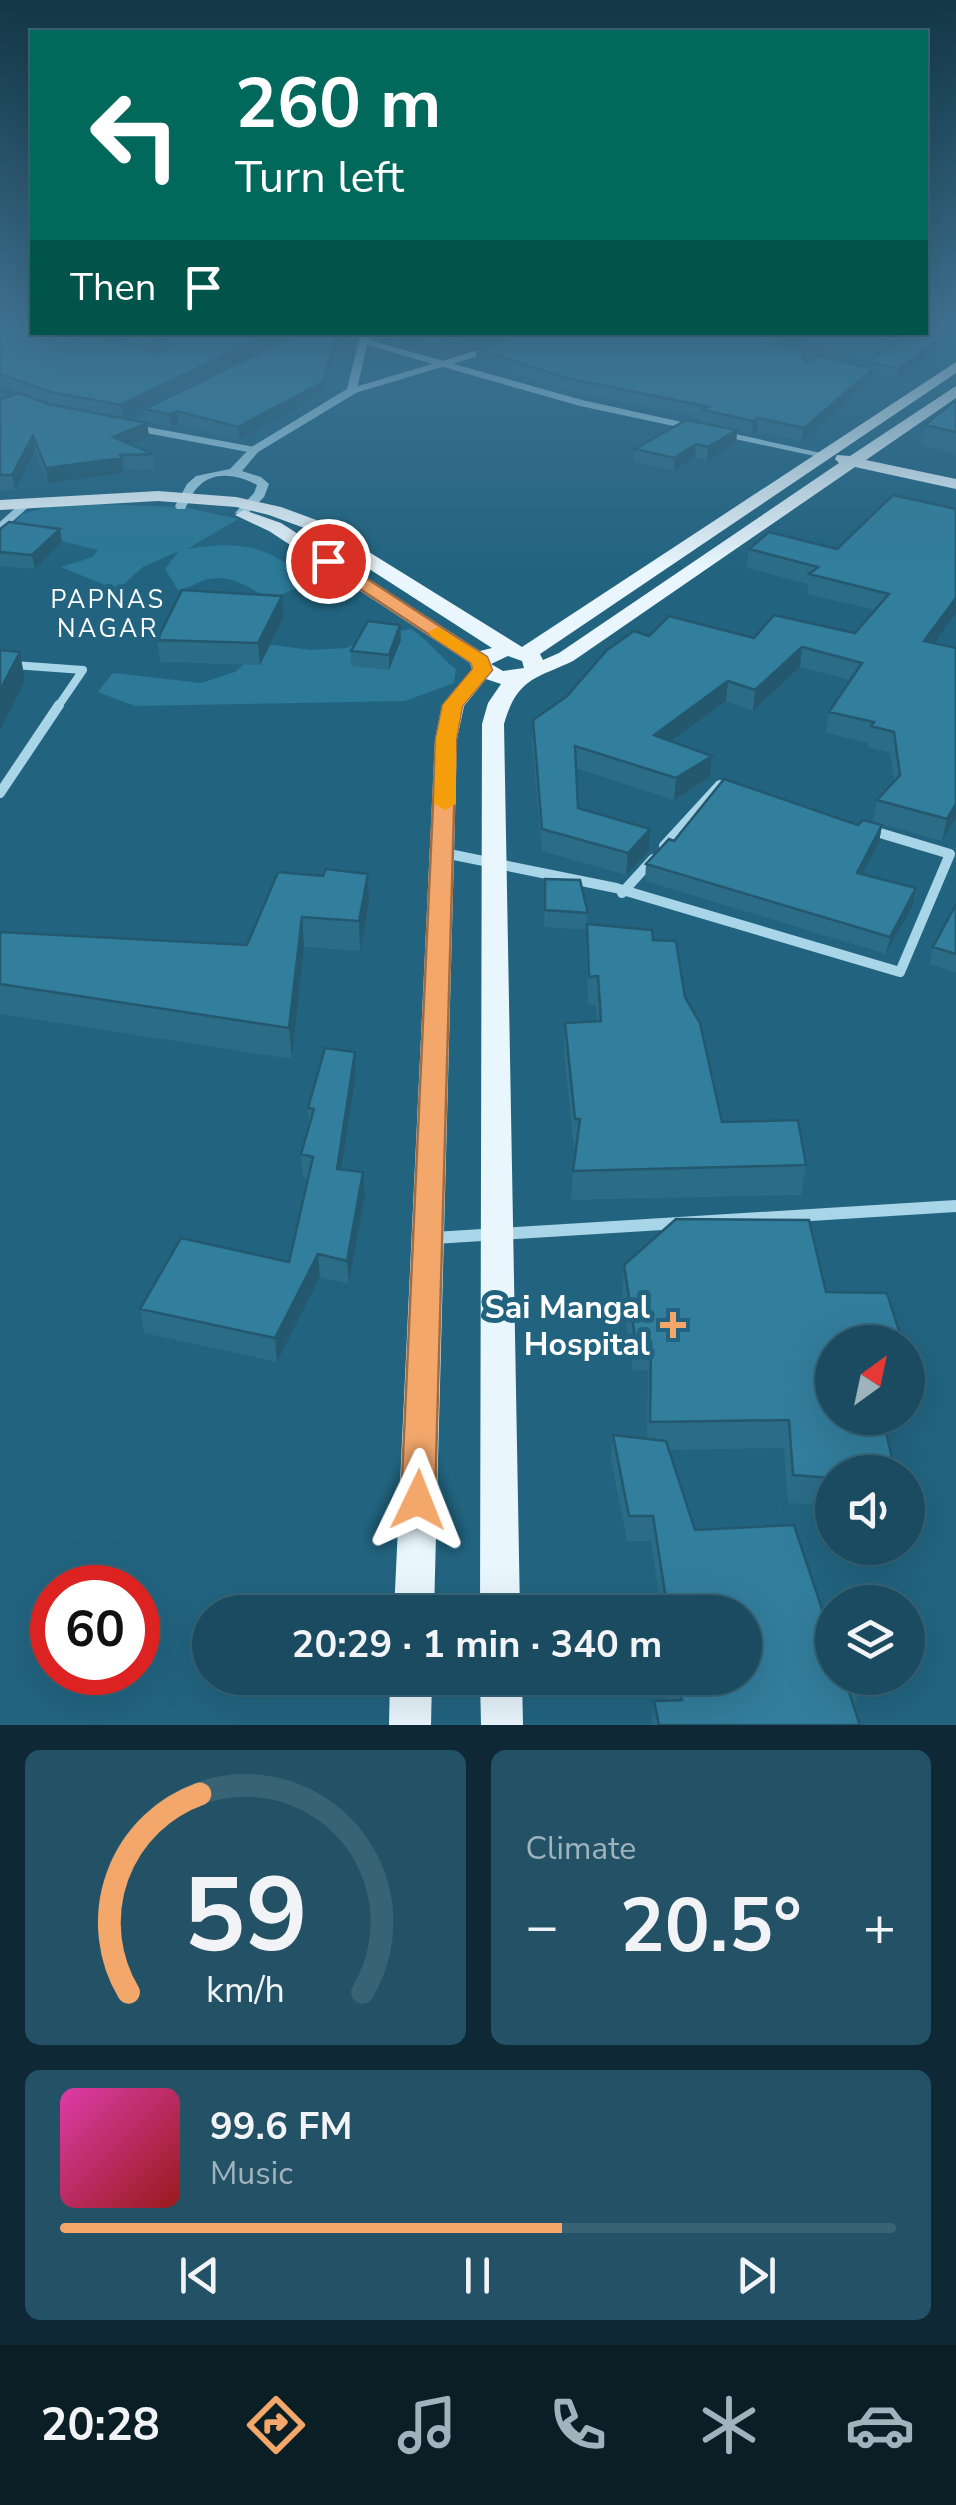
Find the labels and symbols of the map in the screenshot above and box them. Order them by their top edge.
pin [286,519,371,604]
district label: PAPNAS NAGAR [50,583,166,646]
place label: Sai Mangal Hospital [484,1286,650,1366]
marker: Sai Mangal Hospital [660,1312,686,1338]
north arrow [815,1325,925,1435]
position arrow [366,1448,470,1552]
speed limit sign: 60 [30,1565,160,1695]

